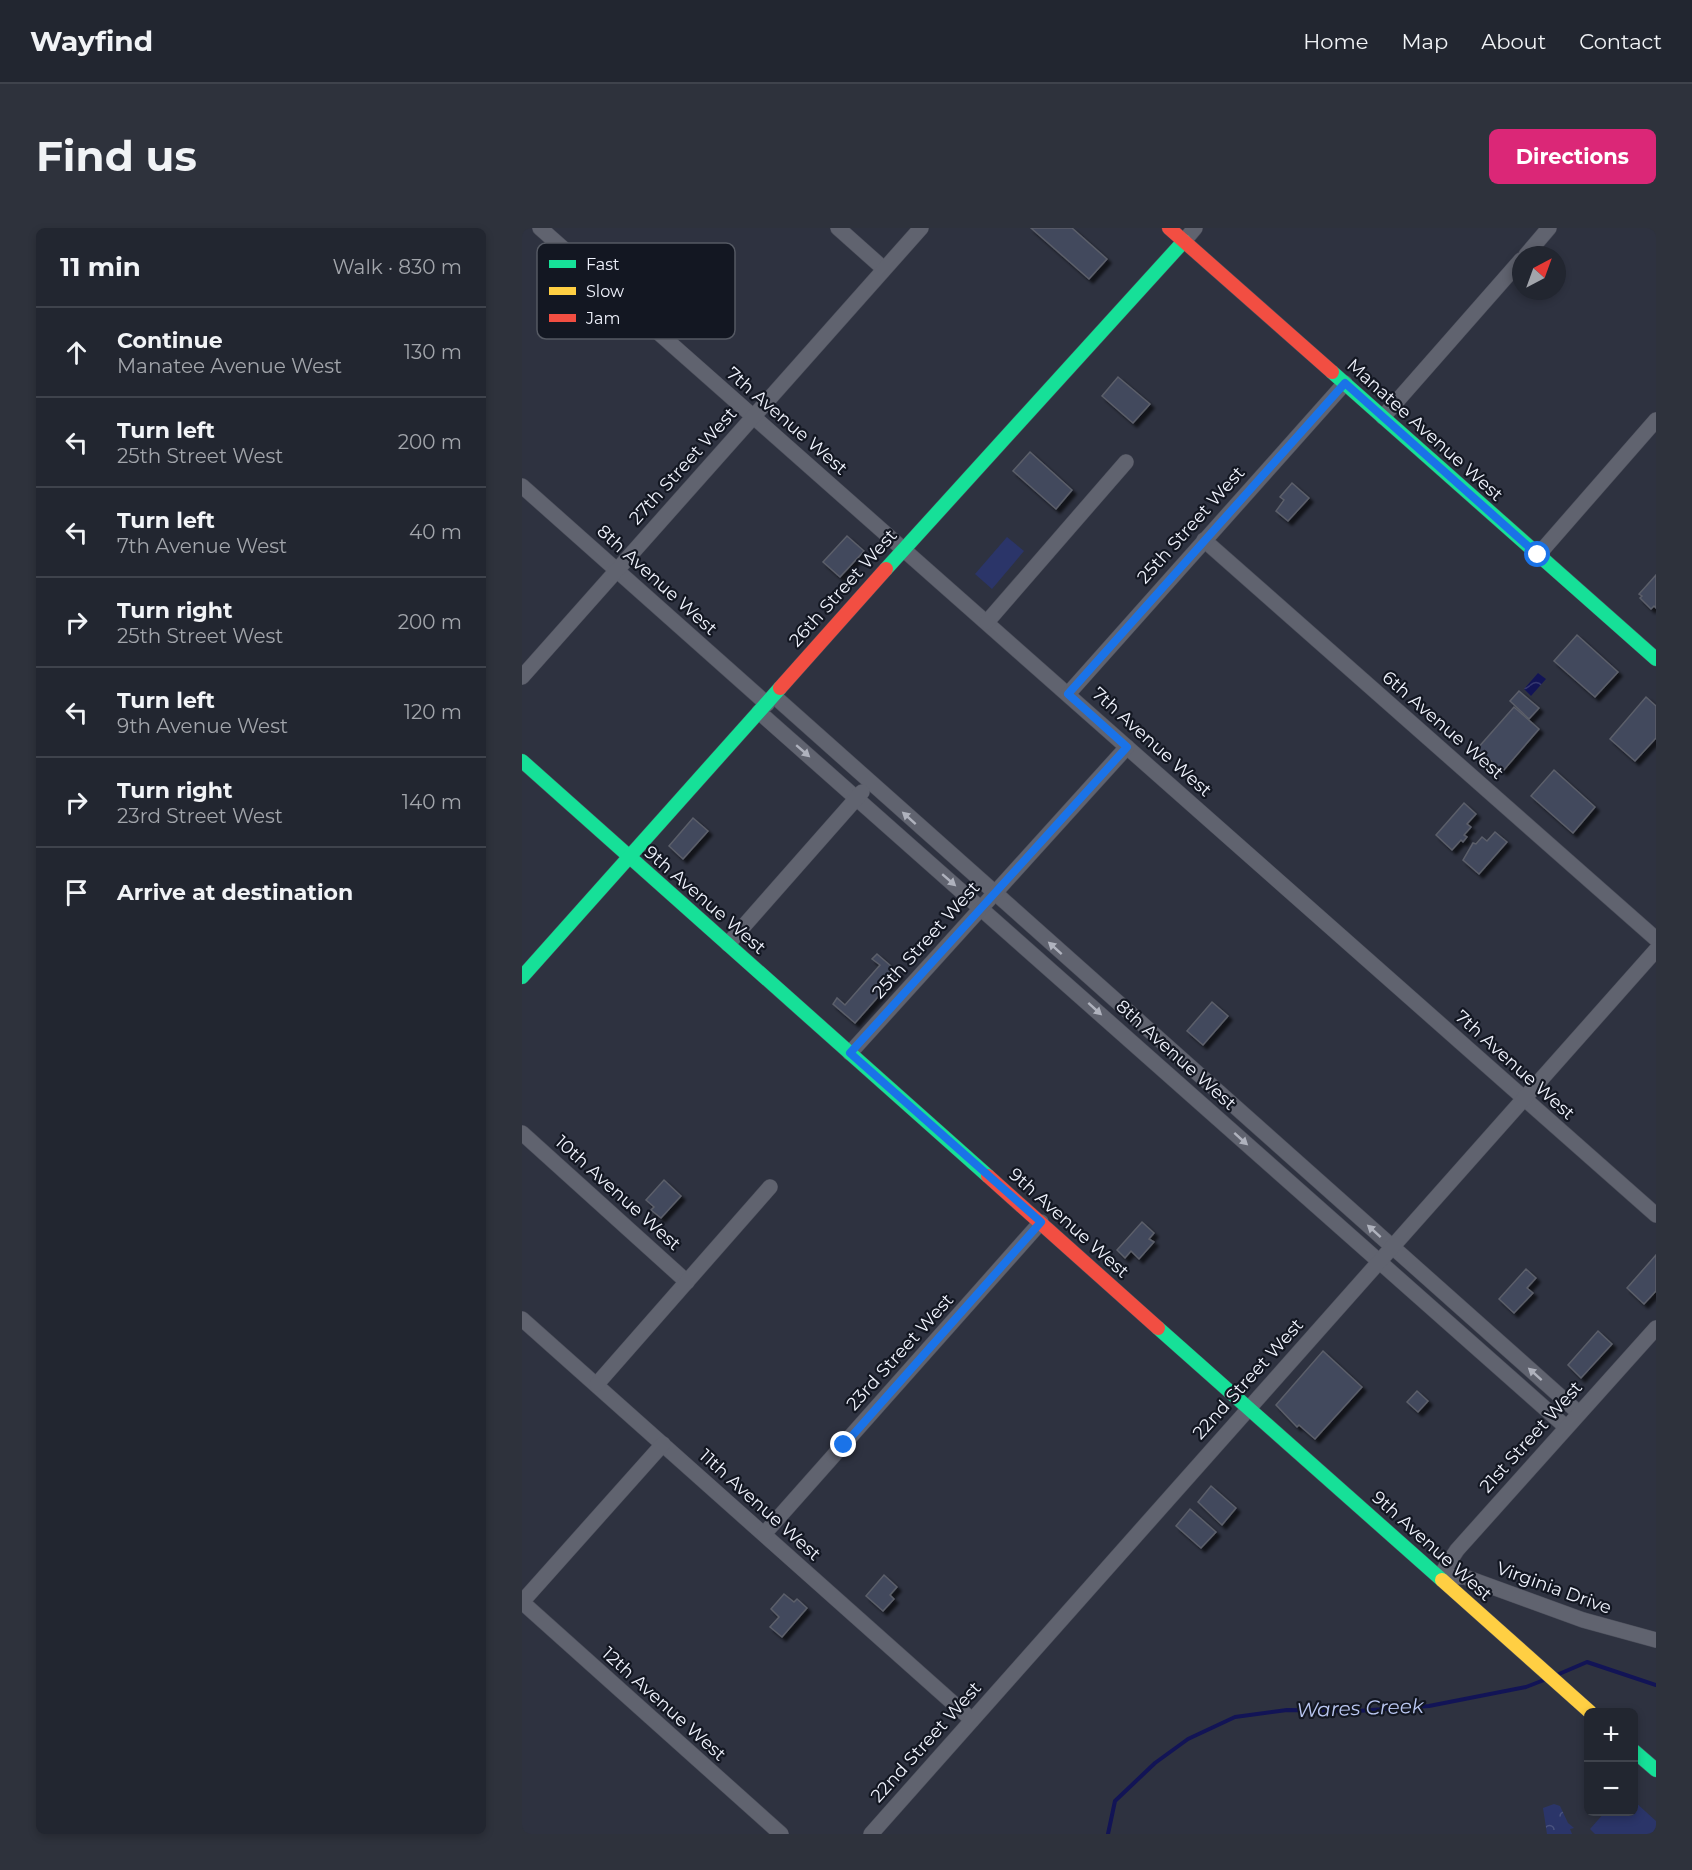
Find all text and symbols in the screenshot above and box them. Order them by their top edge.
text: Wayfind [30,24,153,58]
text: Home [1303,29,1368,54]
text: Map [1401,29,1448,54]
text: About [1481,29,1546,54]
text: Contact [1579,29,1662,54]
button: Directions [1489,129,1656,184]
text: Find us [36,130,197,182]
legend [537,243,735,339]
north arrow [1512,246,1566,300]
text: 11 min [60,251,141,283]
text: Walk · 830 m [332,255,462,279]
text: Fast [586,255,620,274]
text: Slow [586,282,624,301]
text: Jam [585,309,620,328]
text: Continue [117,327,223,354]
icon: ahead [60,336,93,369]
text: 130 m [404,340,462,364]
text: Manatee Avenue West [117,354,342,378]
street label: Manatee Avenue West [1342,354,1508,506]
street label: 7th Avenue West [722,362,852,480]
street label: 27th Street West [625,403,741,529]
text: Turn left [117,417,215,444]
icon: left [60,426,93,459]
text: 200 m [398,430,462,454]
text: 25th Street West [117,444,283,468]
street label: 25th Street West [1133,462,1249,588]
text: Turn left [117,507,215,534]
icon: left [60,516,93,549]
text: 40 m [409,520,462,544]
street label: 8th Avenue West [592,520,722,640]
street label: 26th Street West [784,525,902,651]
text: 7th Avenue West [117,534,287,558]
route start [1524,541,1550,567]
text: Turn right [117,597,232,624]
icon: right [60,606,93,639]
text: 200 m [398,610,462,634]
text: 25th Street West [117,624,283,648]
street label: 6th Avenue West [1378,666,1508,784]
street label: 7th Avenue West [1088,683,1216,801]
text: Turn left [117,687,215,714]
icon: left [60,696,93,729]
text: 120 m [404,700,462,724]
text: 9th Avenue West [117,714,288,738]
one-way arrow [795,744,810,757]
text: Turn right [117,777,232,804]
icon: right [60,786,93,819]
text: 140 m [402,790,462,814]
text: 23rd Street West [117,804,283,828]
one-way arrow [902,811,917,825]
street label: 9th Avenue West [640,841,770,959]
one-way arrow [941,873,956,886]
icon: arrive [60,876,93,909]
street label: 25th Street West [868,877,984,1003]
text: Arrive at destination [117,879,353,906]
one-way arrow [1048,942,1063,955]
street label: 8th Avenue West [1111,995,1241,1115]
one-way arrow [1087,1002,1102,1015]
street label: 7th Avenue West [1451,1006,1579,1124]
street label: 10th Avenue West [551,1131,685,1255]
one-way arrow [1233,1132,1248,1146]
street label: 9th Avenue West [1004,1163,1134,1283]
one-way arrow [1367,1225,1382,1238]
street label: 23rd Street West [842,1289,958,1415]
street label: 22nd Street West [1188,1314,1308,1444]
one-way arrow [1528,1368,1543,1381]
street label: 21st Street West [1475,1377,1587,1497]
route end [830,1431,856,1457]
street label: 11th Avenue West [695,1445,825,1565]
street label: 9th Avenue West [1367,1486,1497,1606]
street label: Virginia Drive [1494,1557,1615,1619]
street label: 12th Avenue West [597,1642,731,1766]
street label: 22nd Street West [866,1677,986,1807]
water label: Wares Creek [1296,1694,1425,1722]
map controls [1584,1708,1638,1816]
button: + [1584,1708,1638,1762]
button: − [1584,1762,1638,1816]

